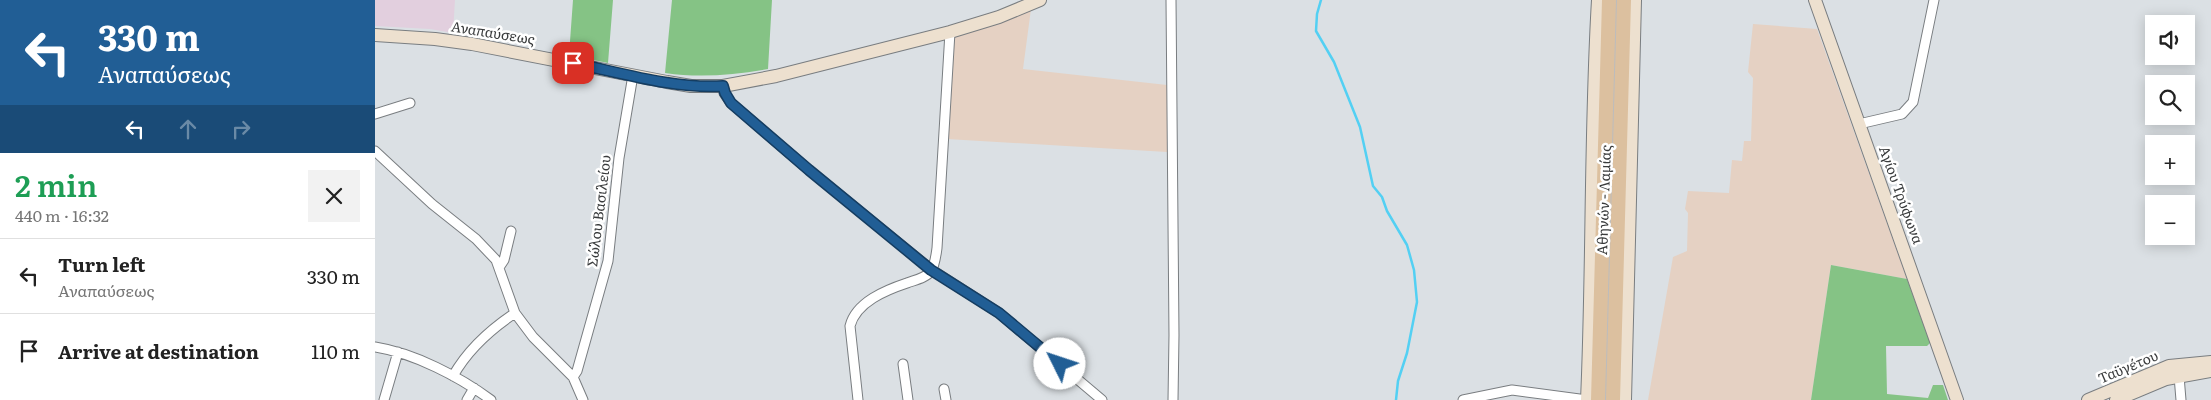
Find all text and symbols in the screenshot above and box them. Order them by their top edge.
text: 330 m [98,10,200,62]
map controls [2145,15,2195,245]
button: sound [2145,15,2195,65]
street label: Αναπαύσεως [450,16,536,49]
icon: left [15,20,80,85]
pin [552,42,594,84]
icon: arrive [559,49,587,77]
text: Αναπαύσεως [98,57,231,90]
button: search [2145,75,2195,125]
icon: left [121,115,149,143]
icon: ahead [174,115,202,143]
icon: right [227,115,255,143]
button: + [2145,135,2195,185]
street label: Αγίου Τρύφωνα [1875,143,1929,247]
street label: Αθηνών - Λαμίας [1591,144,1615,255]
street label: Σώλου Βασιλείου [581,154,615,268]
text: 2 min [15,162,97,206]
button: close [308,170,360,222]
button: − [2145,195,2195,245]
text: 440 m · 16:32 [15,203,109,227]
text: Turn left [58,250,145,278]
icon: left [15,262,43,290]
text: 330 m [307,262,360,290]
text: Αναπαύσεως [58,278,155,302]
icon: arrive [15,337,43,365]
text: Arrive at destination [58,337,259,365]
text: 110 m [311,337,360,365]
position arrow [1033,337,1085,389]
street label: Ταϋγέτου [2094,344,2161,388]

